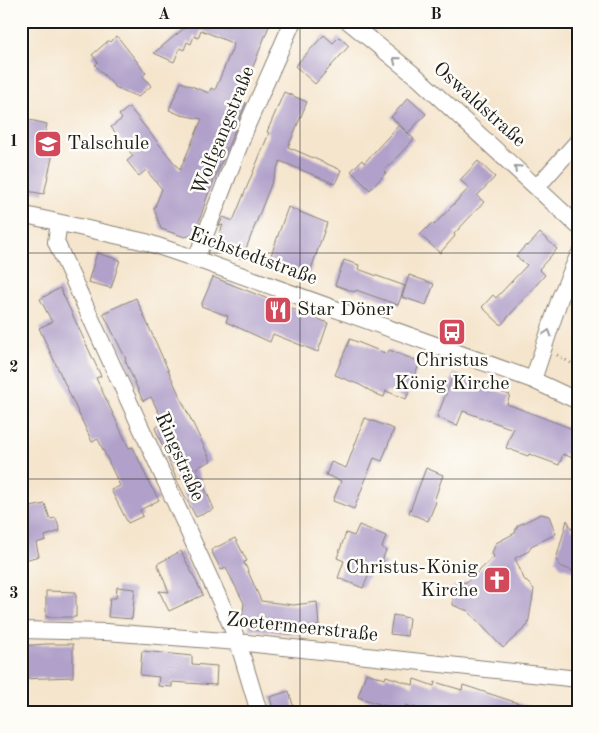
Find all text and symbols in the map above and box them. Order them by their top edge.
text: A [158,7,170,23]
text: B [430,7,442,23]
one-way arrow [393,57,402,65]
street label: Oswaldstraße [429,59,529,151]
street label: Wolfgangstraße [189,64,259,198]
school or university icon: Talschule [33,129,63,159]
text: 1 [9,134,19,150]
place label: Talschule [67,134,149,154]
one-way arrow [513,165,522,174]
street label: Eichstedtstraße [186,225,320,289]
restaurant icon: Star Döner [263,295,293,325]
place label: Star Döner [297,300,394,320]
bus stop icon: Christus König Kirche [437,317,467,347]
one-way arrow [542,330,552,338]
place label: Christus König Kirche [394,351,510,394]
text: 2 [9,360,19,376]
street label: Ringstraße [151,410,207,504]
place label: Christus-König Kirche [346,558,478,601]
church icon: Christus-König Kirche [482,565,512,595]
text: 3 [9,586,19,602]
street label: Zoetermeerstraße [225,610,379,646]

